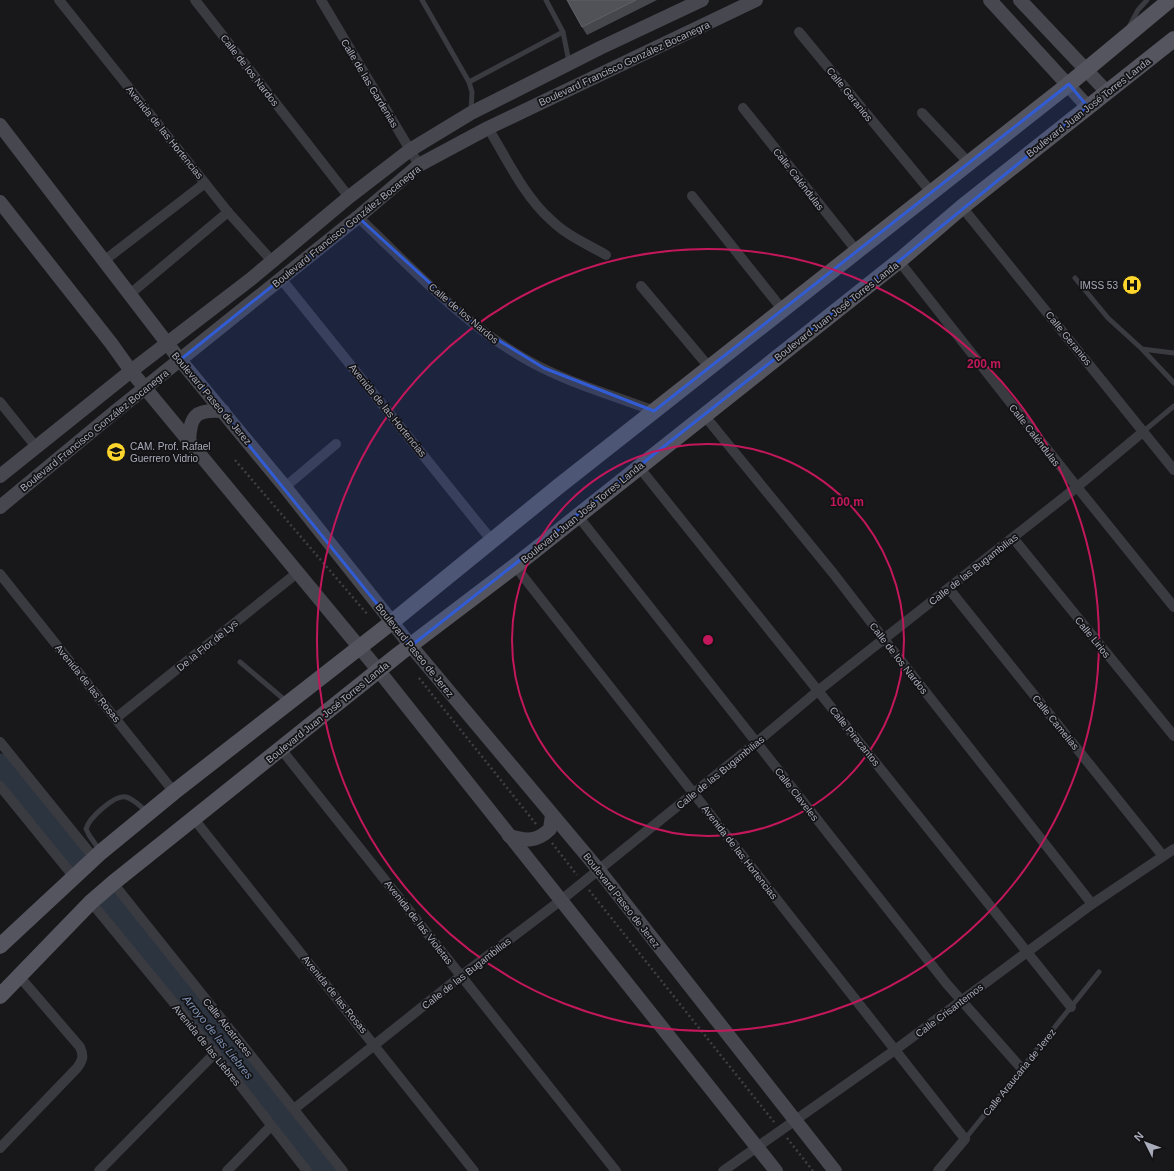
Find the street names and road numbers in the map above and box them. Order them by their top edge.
street label: Boulevard Francisco González Bocanegra [537,19,712,108]
street label: Calle de los Nardos [218,33,281,108]
street label: Calle de las Gardenias [339,37,400,129]
street label: Boulevard Juan José Torres Landa [1024,55,1153,159]
street label: Calle Geranios [825,65,875,123]
street label: Avenida de las Hortencias [124,84,205,181]
street label: Calle Caléndulas [771,146,826,212]
street label: Boulevard Francisco González Bocanegra [270,163,423,290]
street label: Boulevard Juan José Torres Landa [772,259,901,363]
street label: Calle de los Nardos [427,281,501,346]
street label: Calle Geranios [1044,309,1094,367]
street label: Boulevard Paseo de Jerez [170,350,254,447]
street label: Avenida de las Hortencias [347,362,428,459]
street label: Boulevard Francisco González Bocanegra [18,367,171,494]
street label: Calle Caléndulas [1007,402,1062,468]
street label: Boulevard Juan José Torres Landa [519,459,646,565]
street label: Calle de las Bugambilias [927,531,1020,607]
street label: Boulevard Paseo de Jerez [373,601,456,699]
street label: Calle Lirios [1073,615,1112,660]
street label: De la Flor de Lys [175,617,240,673]
street label: Calle de los Nardos [867,621,930,696]
street label: Avenida de las Rosas [53,642,122,724]
street label: Boulevard Juan José Torres Landa [264,659,391,765]
street label: Calle Camelias [1030,693,1081,752]
street label: Calle Piracantos [827,705,882,768]
street label: Calle de las Bugambilias [674,734,766,811]
street label: Calle Claveles [773,766,821,823]
street label: Avenida de las Hortencias [700,803,780,901]
street label: Boulevard Paseo de Jerez [581,851,662,950]
street label: Avenida de las Violetas [382,878,455,967]
street label: Calle de las Bugambilias [420,935,513,1011]
street label: Avenida de las Rosas [300,953,369,1035]
street label: Calle Crisantemos [913,981,985,1039]
street label: Calle Alcatraces [201,996,254,1059]
street label: Avenida de las Liebres [171,1003,243,1088]
street label: Calle Araucaria de Jerez [981,1027,1058,1118]

